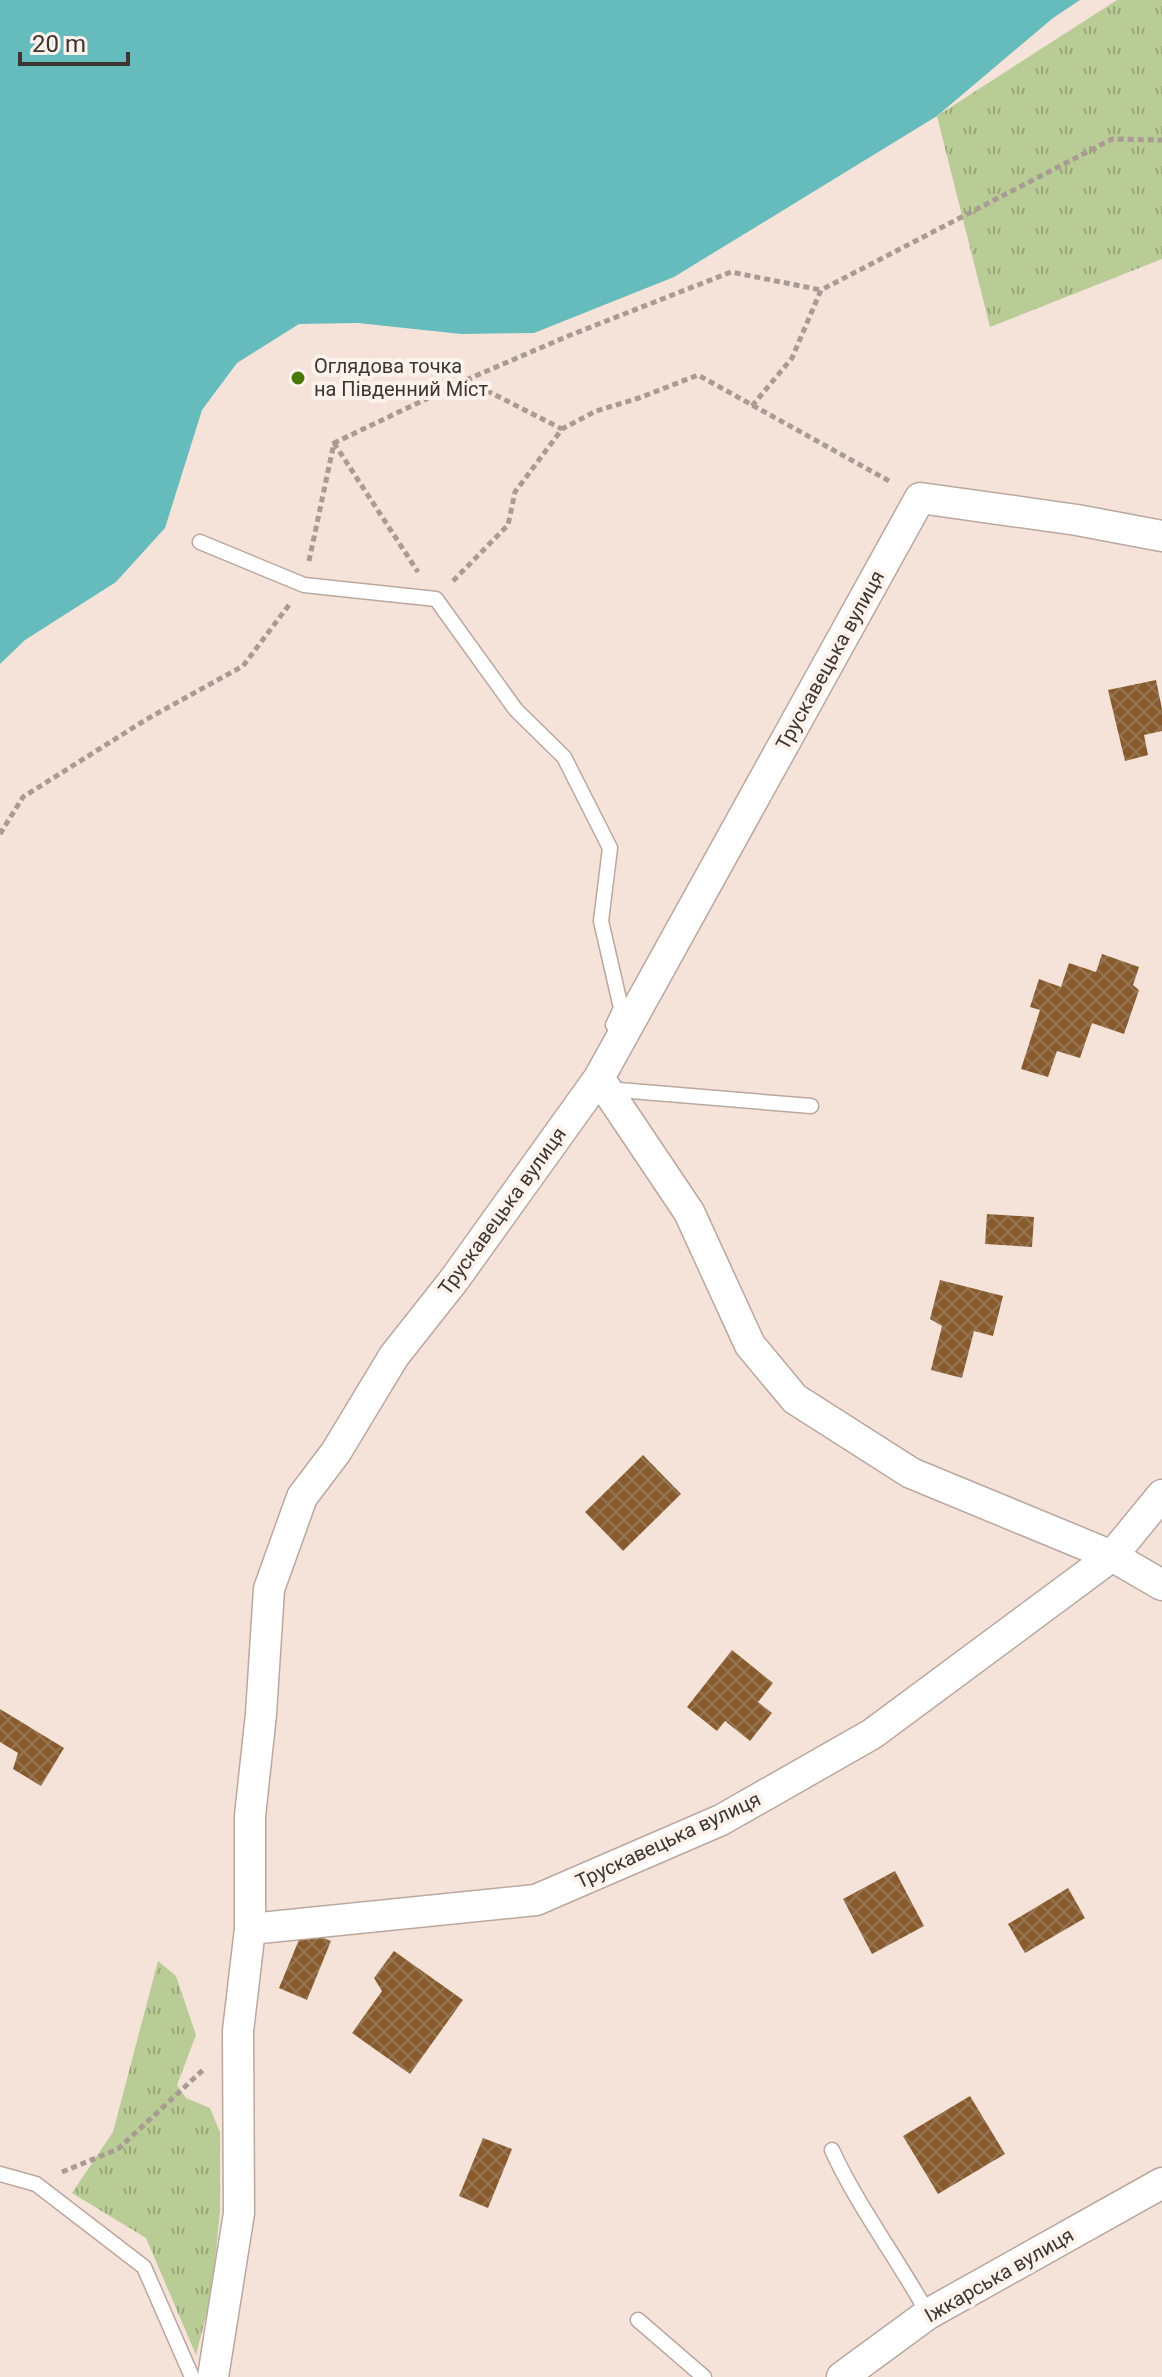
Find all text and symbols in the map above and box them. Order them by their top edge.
scale bar [20,16,128,66]
text: 20 m [32,30,86,58]
place label: Оглядова точка на Південний Міст [314,354,489,401]
marker: Оглядова точка на Південний Міст [289,369,307,387]
street label: Трускавецька вулиця [771,566,889,754]
street label: Трускавецька вулиця [433,1123,571,1299]
street label: Трускавецька вулиця [572,1787,764,1893]
street label: Іжкарська вулиця [920,2223,1078,2327]

